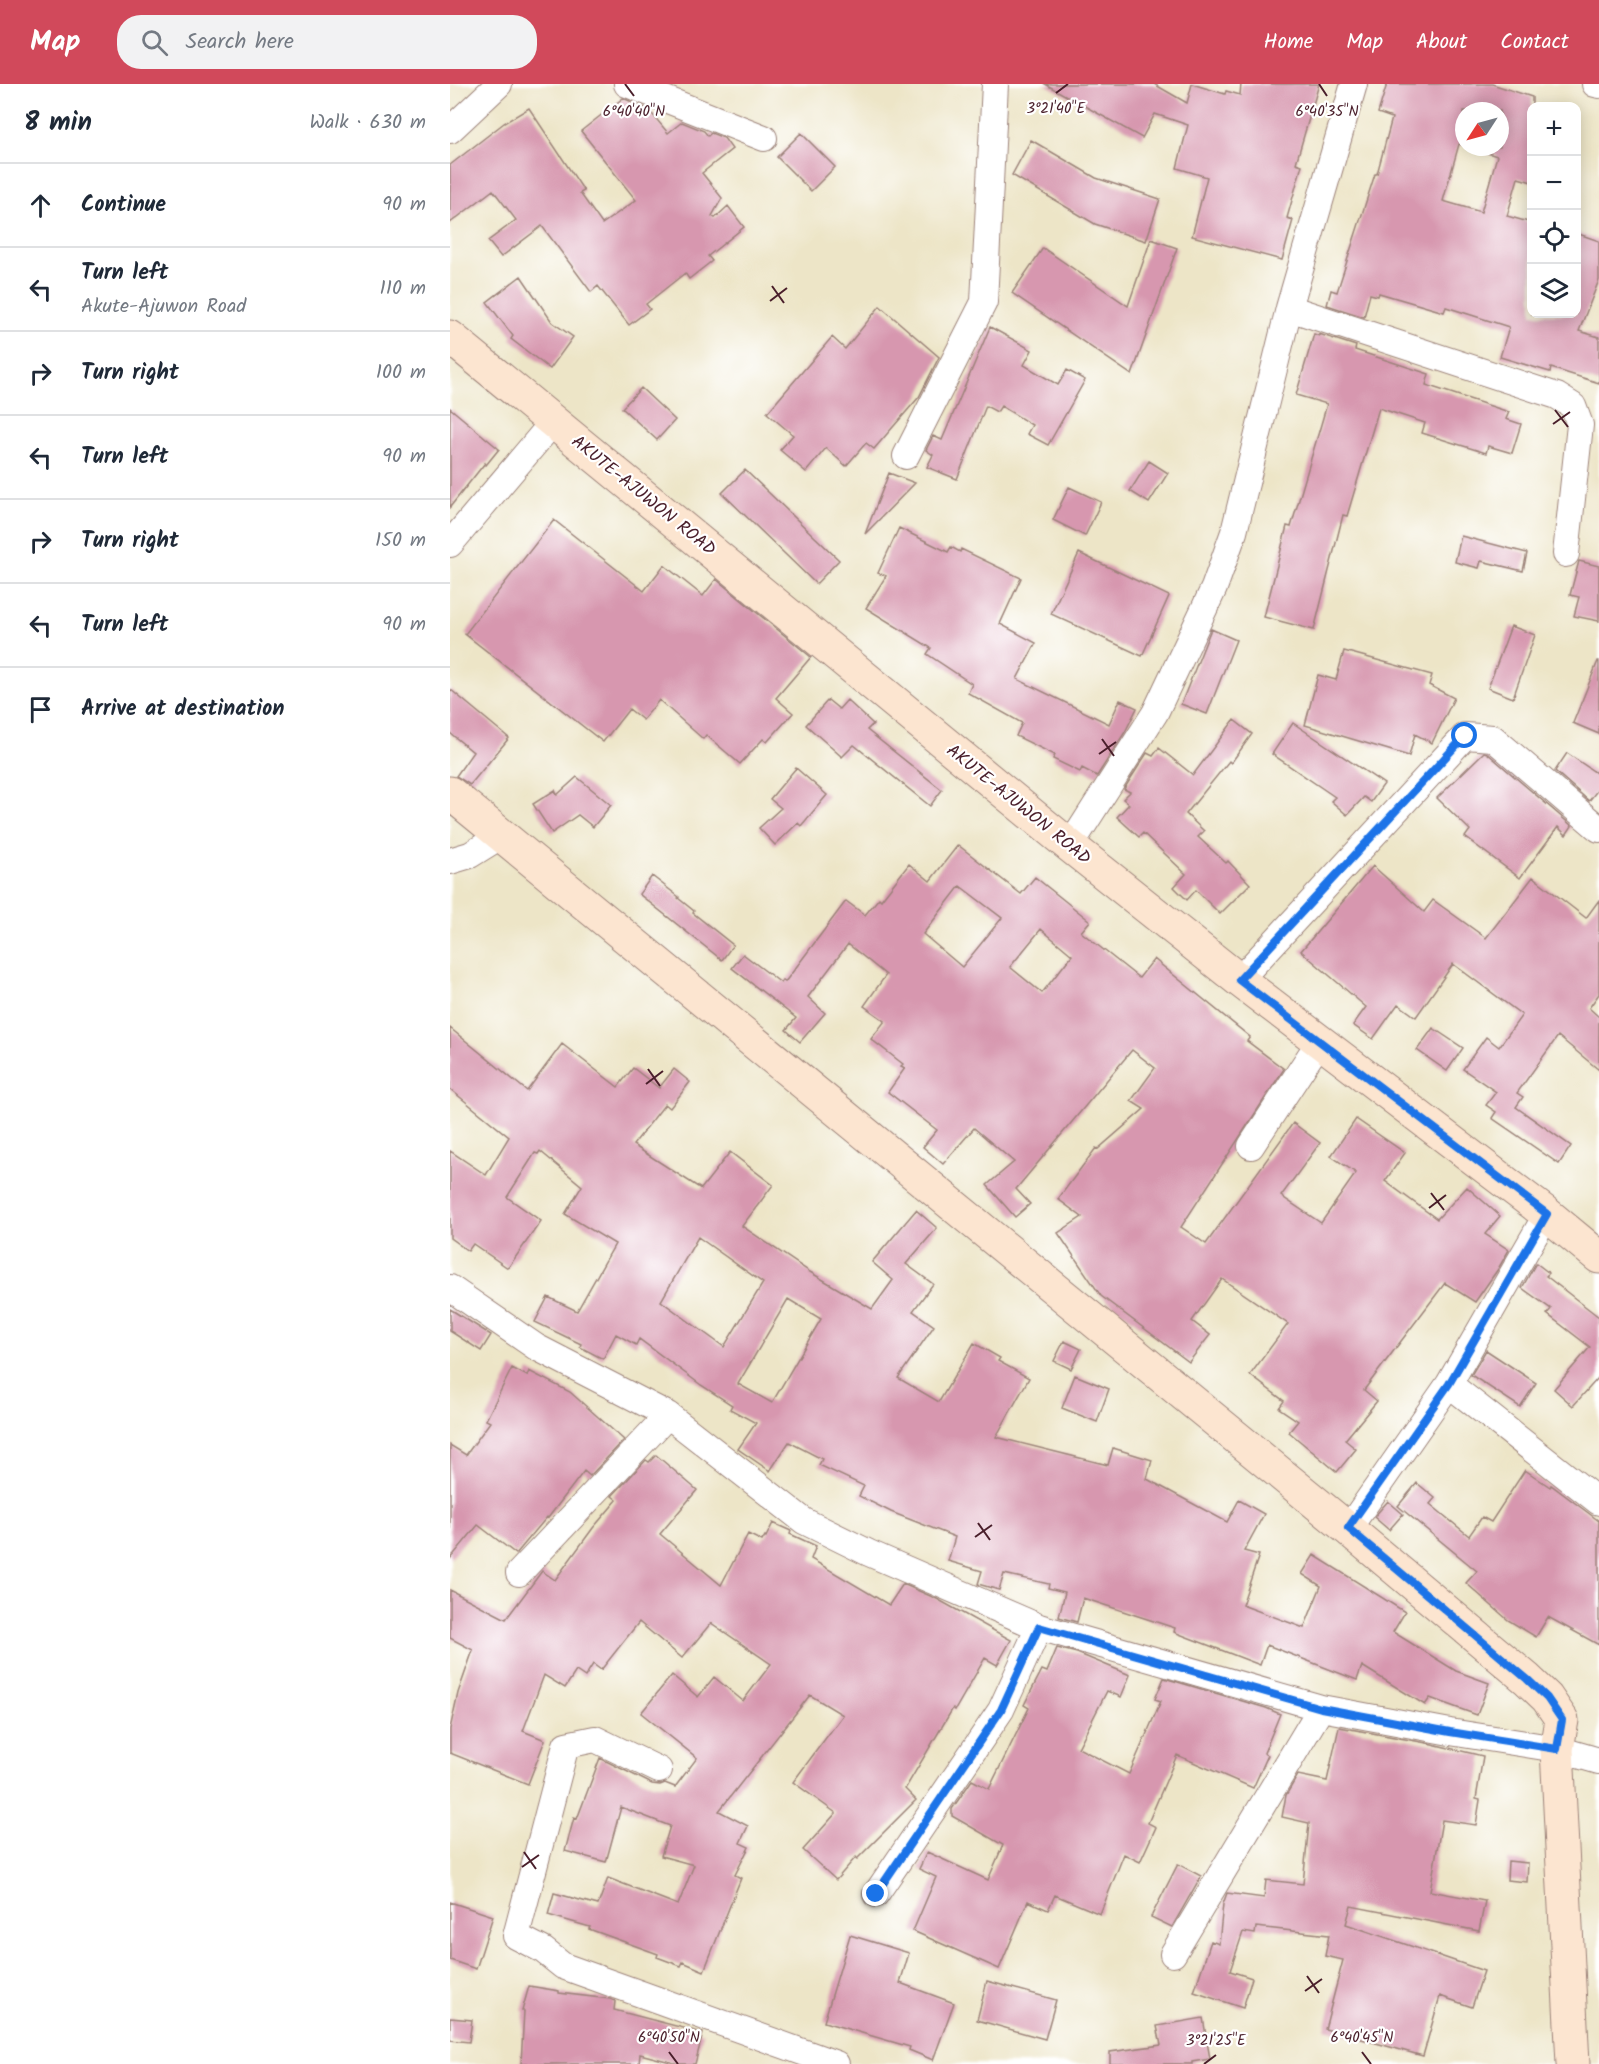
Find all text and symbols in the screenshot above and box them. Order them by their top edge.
search box [117,15,537,69]
text: Map [30,20,81,65]
text: Search here [186,25,294,60]
icon: search [138,26,171,59]
text: Home [1264,26,1313,59]
text: Map [1346,26,1383,59]
text: About [1416,26,1467,59]
text: Contact [1500,26,1569,59]
text: 3°21'40"E [1027,97,1087,121]
text: 6°40'40"N [603,100,665,124]
text: 6°40'35"N [1295,100,1359,124]
text: 8 min [24,102,92,144]
north arrow [1455,102,1509,156]
map controls [1527,102,1581,318]
button: + [1527,102,1581,156]
text: Walk · 630 m [309,107,426,139]
button: − [1527,156,1581,210]
text: Continue [81,188,166,223]
icon: ahead [24,189,57,222]
text: 90 m [382,189,426,221]
button: locate [1527,210,1581,264]
text: Turn left [81,256,168,291]
button: layers [1527,264,1581,318]
icon: left [24,273,57,306]
text: 110 m [380,273,426,305]
text: Akute-Ajuwon Road [81,291,246,323]
text: Turn right [81,356,179,391]
icon: right [24,357,57,390]
text: 100 m [376,357,426,389]
street label: AKUTE-AJUWON ROAD [564,428,722,564]
text: Turn left [81,440,168,475]
icon: left [24,441,57,474]
text: 90 m [382,441,426,473]
text: Turn right [81,524,179,559]
icon: right [24,525,57,558]
text: 150 m [375,525,426,557]
text: Turn left [81,608,168,643]
icon: left [24,609,57,642]
text: 90 m [382,609,426,641]
text: Arrive at destination [81,692,284,727]
icon: arrive [24,693,57,726]
route start [1451,722,1477,748]
street label: AKUTE-AJUWON ROAD [939,737,1097,873]
route end [862,1880,888,1906]
text: 6°40'50"N [638,2026,700,2050]
text: 6°40'45"N [1331,2026,1393,2050]
text: 3°21'25"E [1186,2029,1247,2053]

